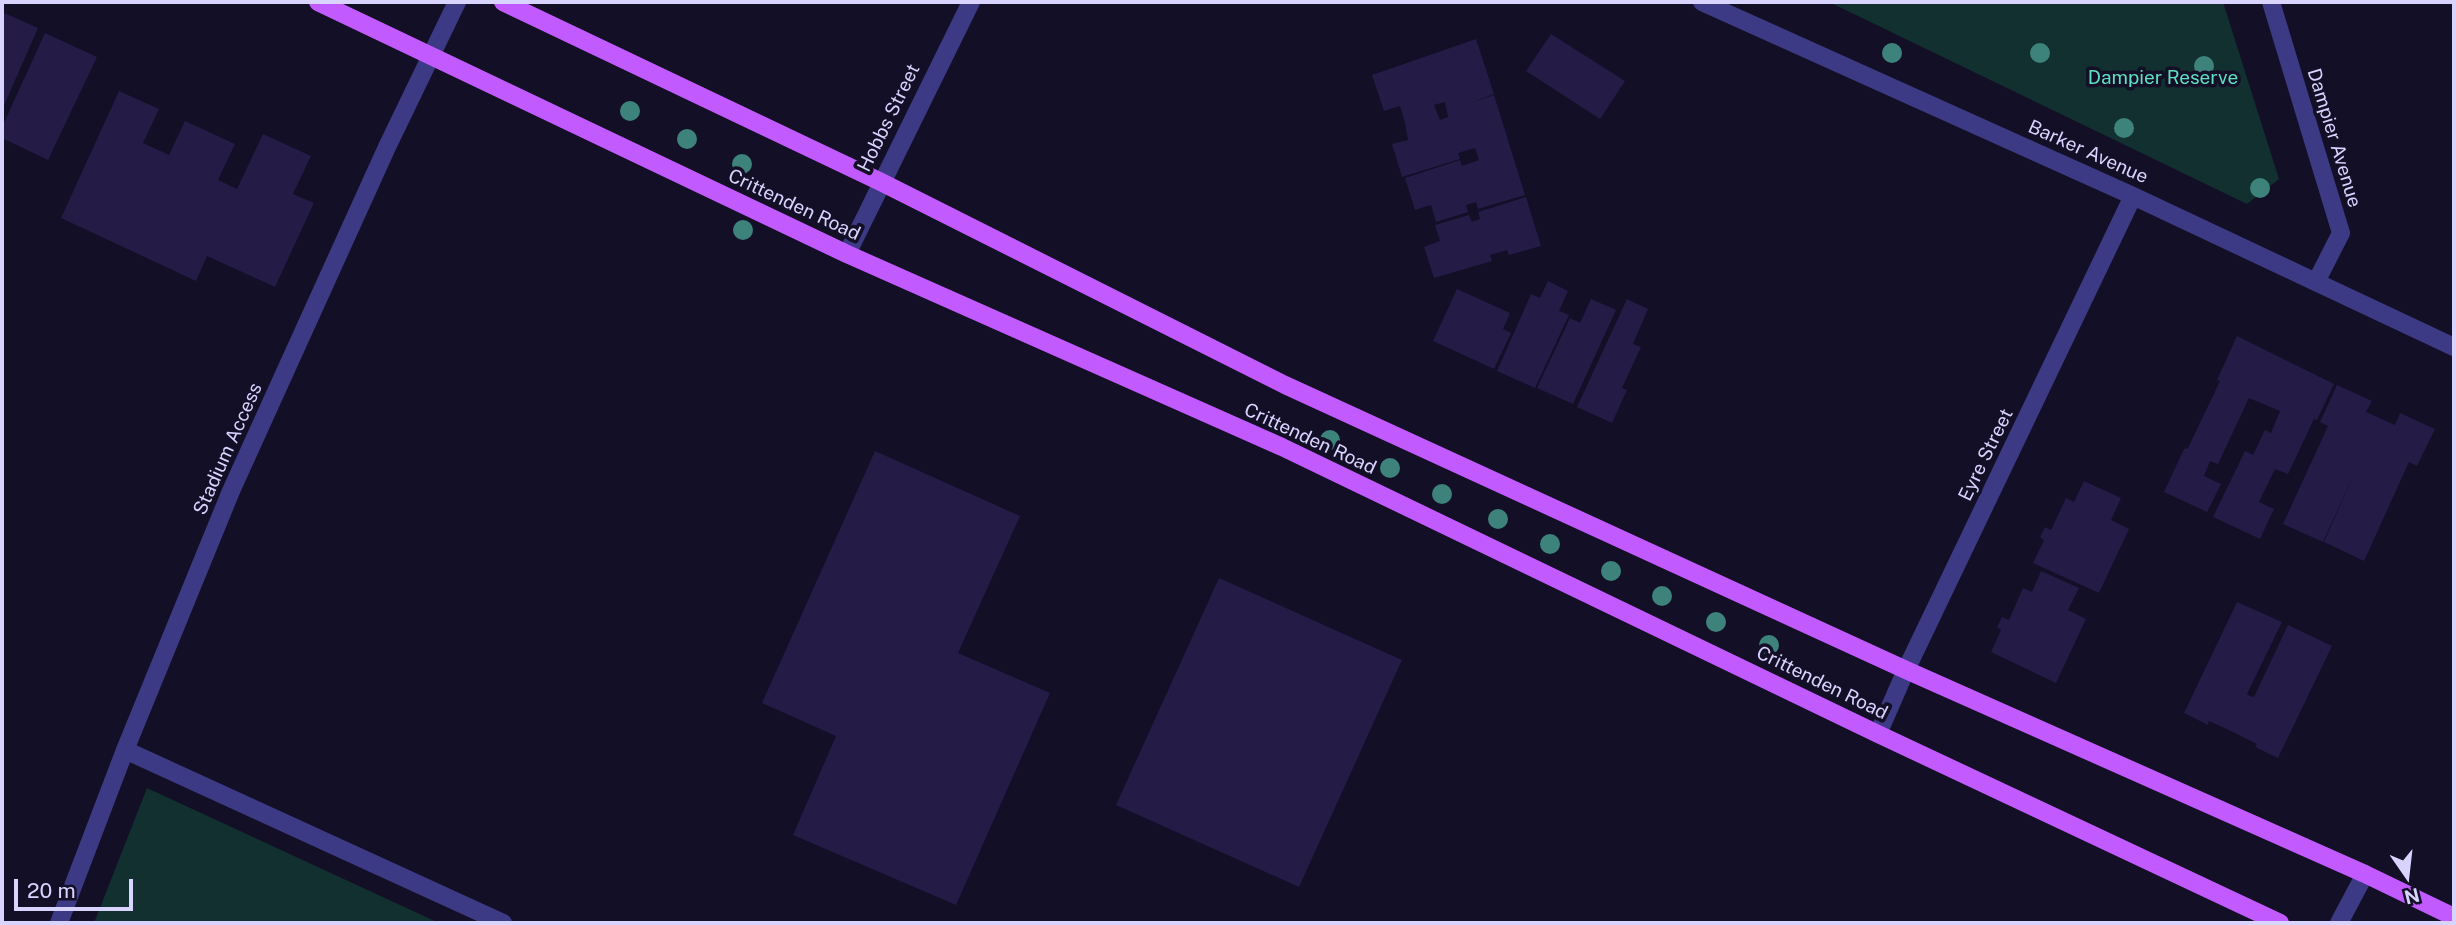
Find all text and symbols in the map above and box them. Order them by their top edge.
street label: Hobbs Street [853,60,925,176]
street label: Dampier Avenue [2302,66,2366,210]
park label: Dampier Reserve [2088,67,2238,89]
street label: Barker Avenue [2024,115,2152,189]
street label: Crittenden Road [724,164,864,246]
street label: Stadium Access [189,379,267,519]
street label: Crittenden Road [1240,398,1380,480]
street label: Eyre Street [1954,405,2018,505]
street label: Crittenden Road [1753,641,1891,725]
north arrow [2372,841,2442,911]
scale bar [18,866,136,910]
text: 20 m [27,878,76,903]
text: N [2402,884,2422,909]

